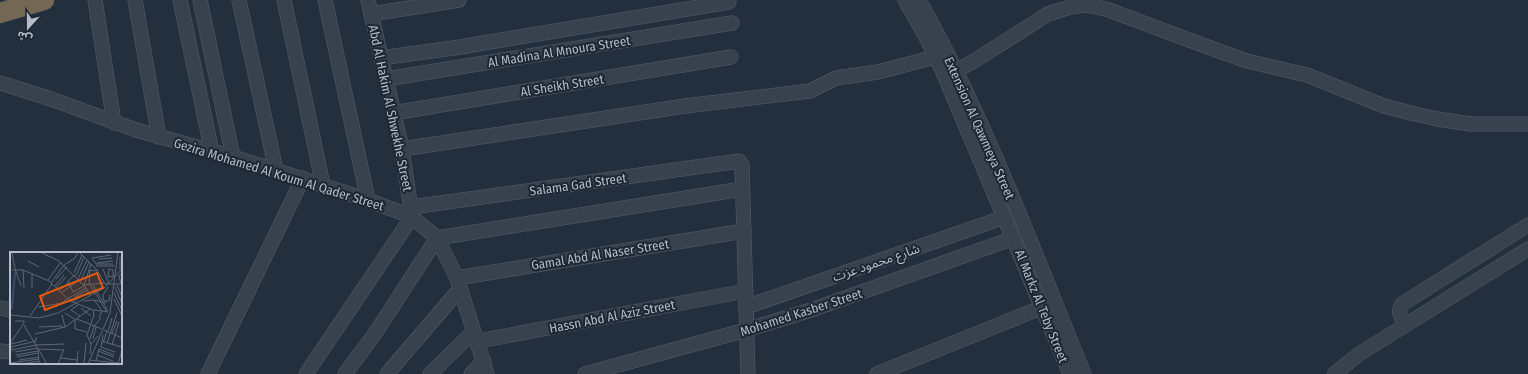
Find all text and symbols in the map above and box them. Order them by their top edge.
north arrow [8,8,48,48]
street label: Abd Al Hakim Al Shwekhe Street [366,24,416,193]
text: ش [15,28,34,46]
street label: Al Madina Al Mnoura Street [487,33,632,70]
street label: Extension Al Qawmeya Street [941,55,1018,202]
street label: Al Sheikh Street [519,71,606,99]
street label: Gezira Mohamed Al Koum Al Qader Street [172,135,386,214]
street label: Salama Gad Street [529,170,628,199]
street label: Gamal Abd Al Naser Street [530,236,671,273]
street label: شارع محمود عزت [831,241,923,287]
street label: Al Markz Al Teby Street [1012,248,1071,366]
inset map [10,252,122,364]
street label: Mohamed Kasber Street [738,285,865,339]
street label: Hassn Abd Al Aziz Street [548,297,677,336]

